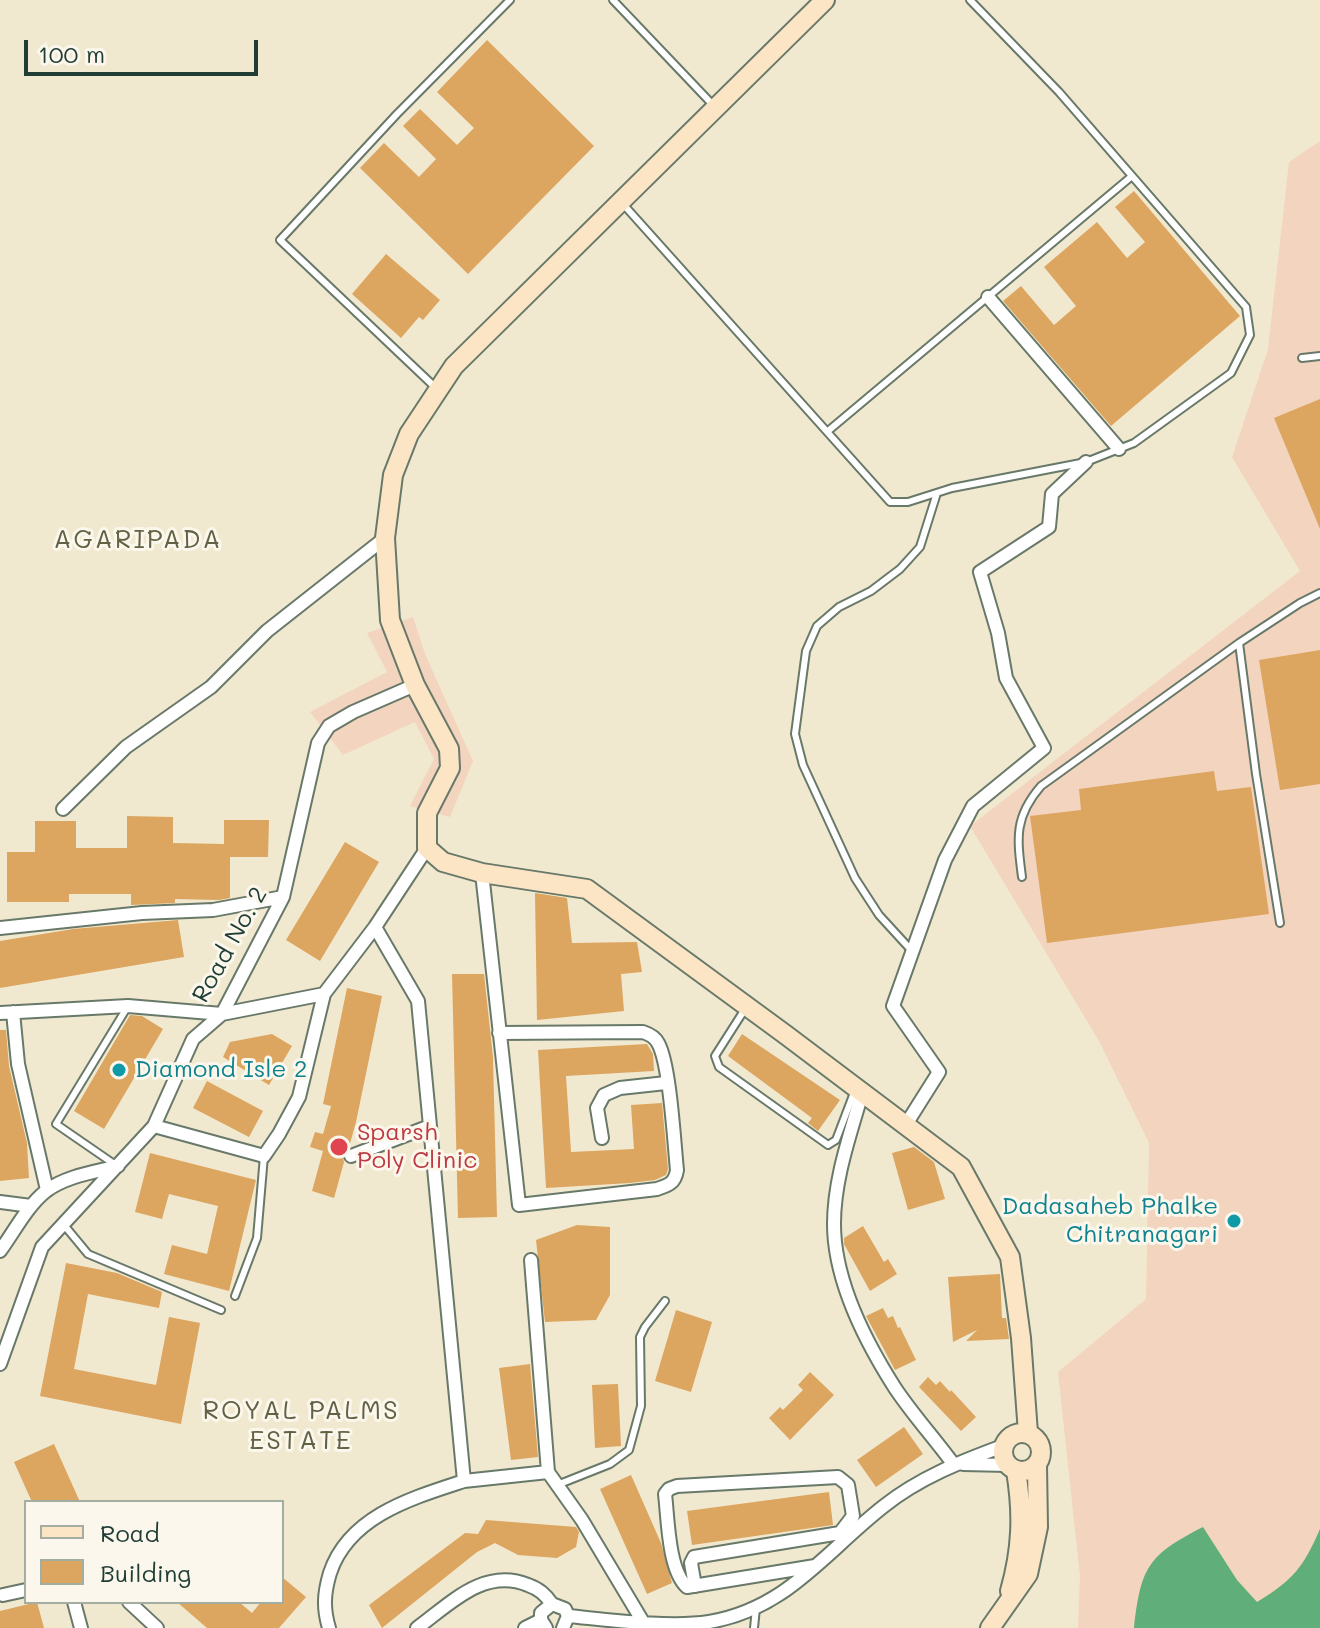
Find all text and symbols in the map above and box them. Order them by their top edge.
scale bar [28,24,262,74]
text: 100 m [38,38,105,69]
district label: AGARIPADA [54,524,222,556]
street label: Road No. 2 [186,882,274,1008]
place label: Diamond Isle 2 [135,1056,307,1084]
marker: Diamond Isle 2 [110,1061,128,1079]
place label: Sparsh Poly Clinic [357,1119,477,1175]
marker: Sparsh Poly Clinic [328,1136,350,1158]
place label: Dadasaheb Phalke Chitranagari [1002,1193,1218,1249]
marker: Dadasaheb Phalke Chitranagari [1225,1212,1243,1230]
district label: ROYAL PALMS ESTATE [202,1395,400,1456]
legend [24,1500,284,1604]
text: Road [100,1517,160,1548]
text: Building [100,1557,191,1588]

